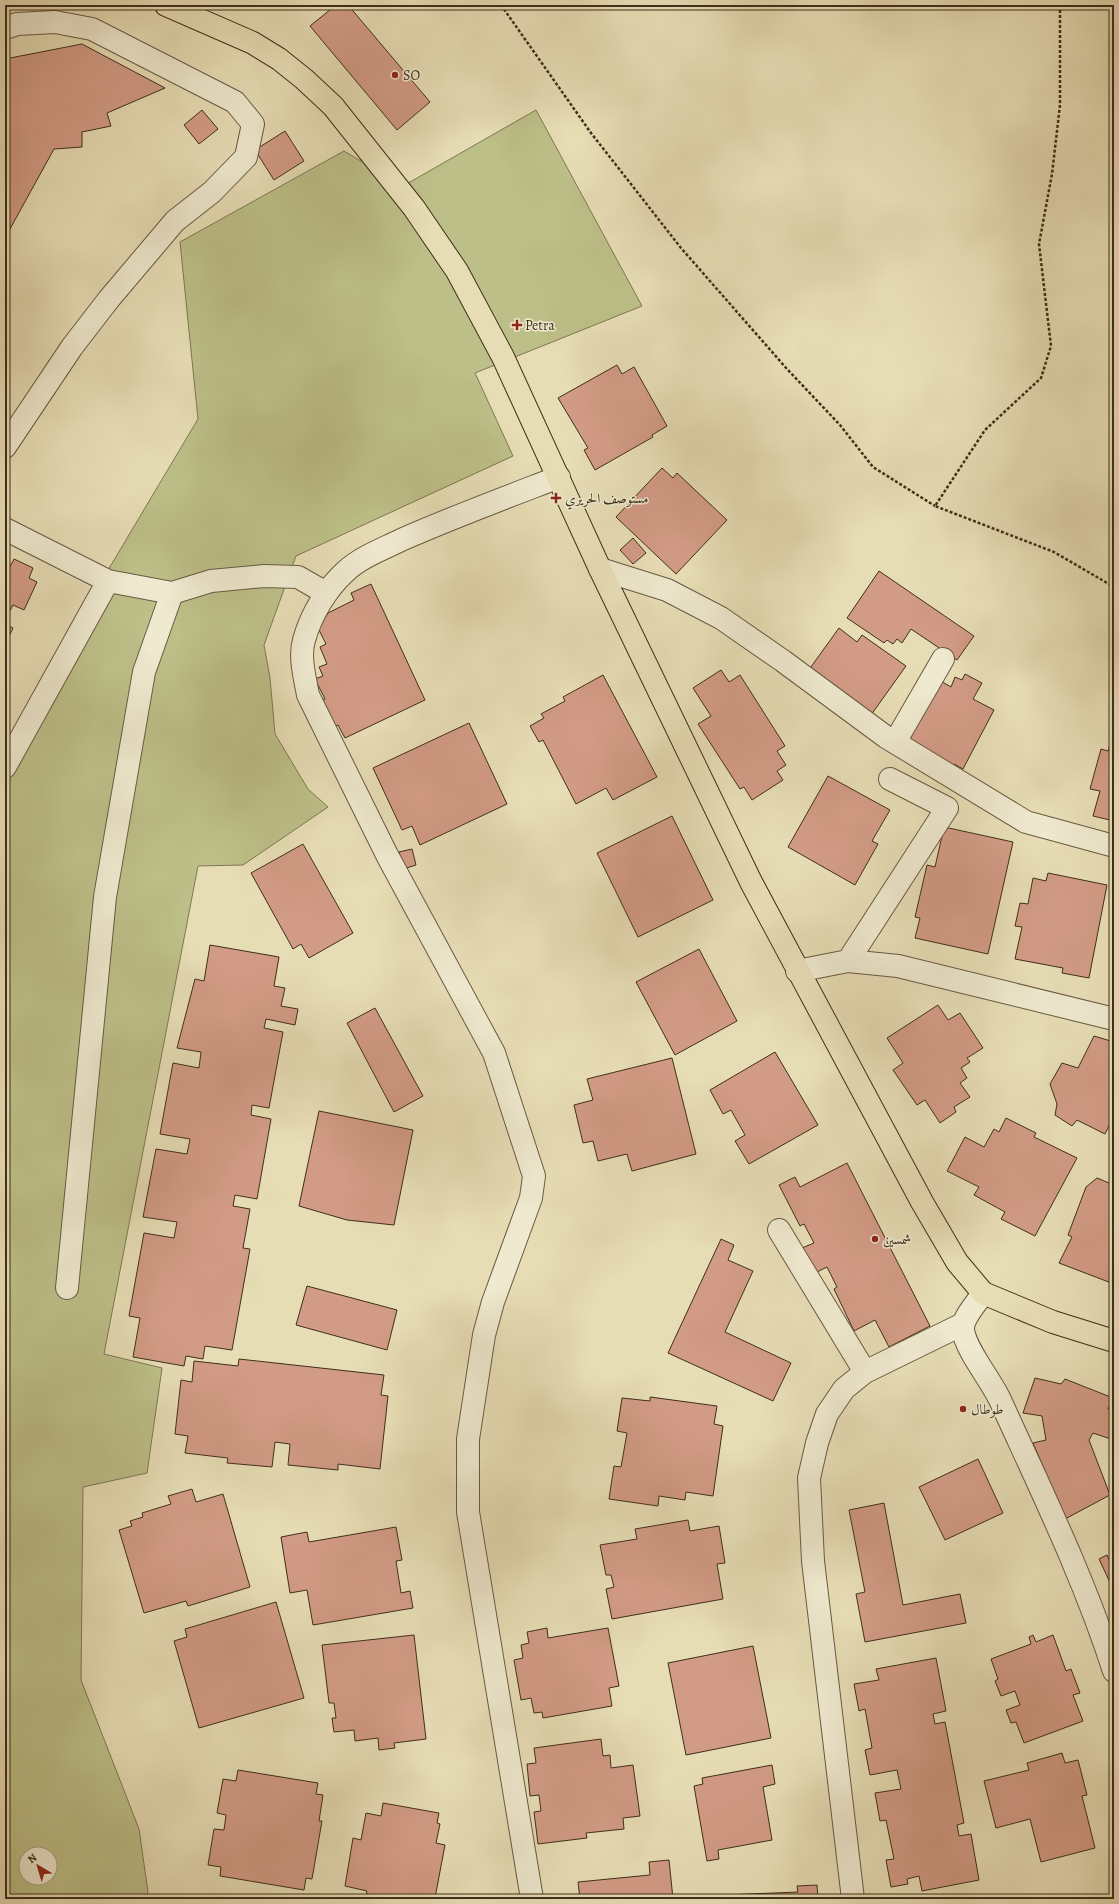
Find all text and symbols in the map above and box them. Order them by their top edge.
place label: SO [403,66,420,85]
marker: SO [390,70,400,80]
place label: Petra [525,316,555,335]
marker: Petra [512,320,522,330]
place label: مستوصف الحريري [565,489,648,510]
marker: مستوصف الحريري [550,492,562,504]
place label: شمسين [883,1230,911,1249]
marker: شمسين [870,1234,880,1244]
place label: طوطال [971,1400,1003,1419]
marker: طوطال [958,1404,968,1414]
north arrow [18,1846,58,1886]
text: N [24,1850,40,1867]

